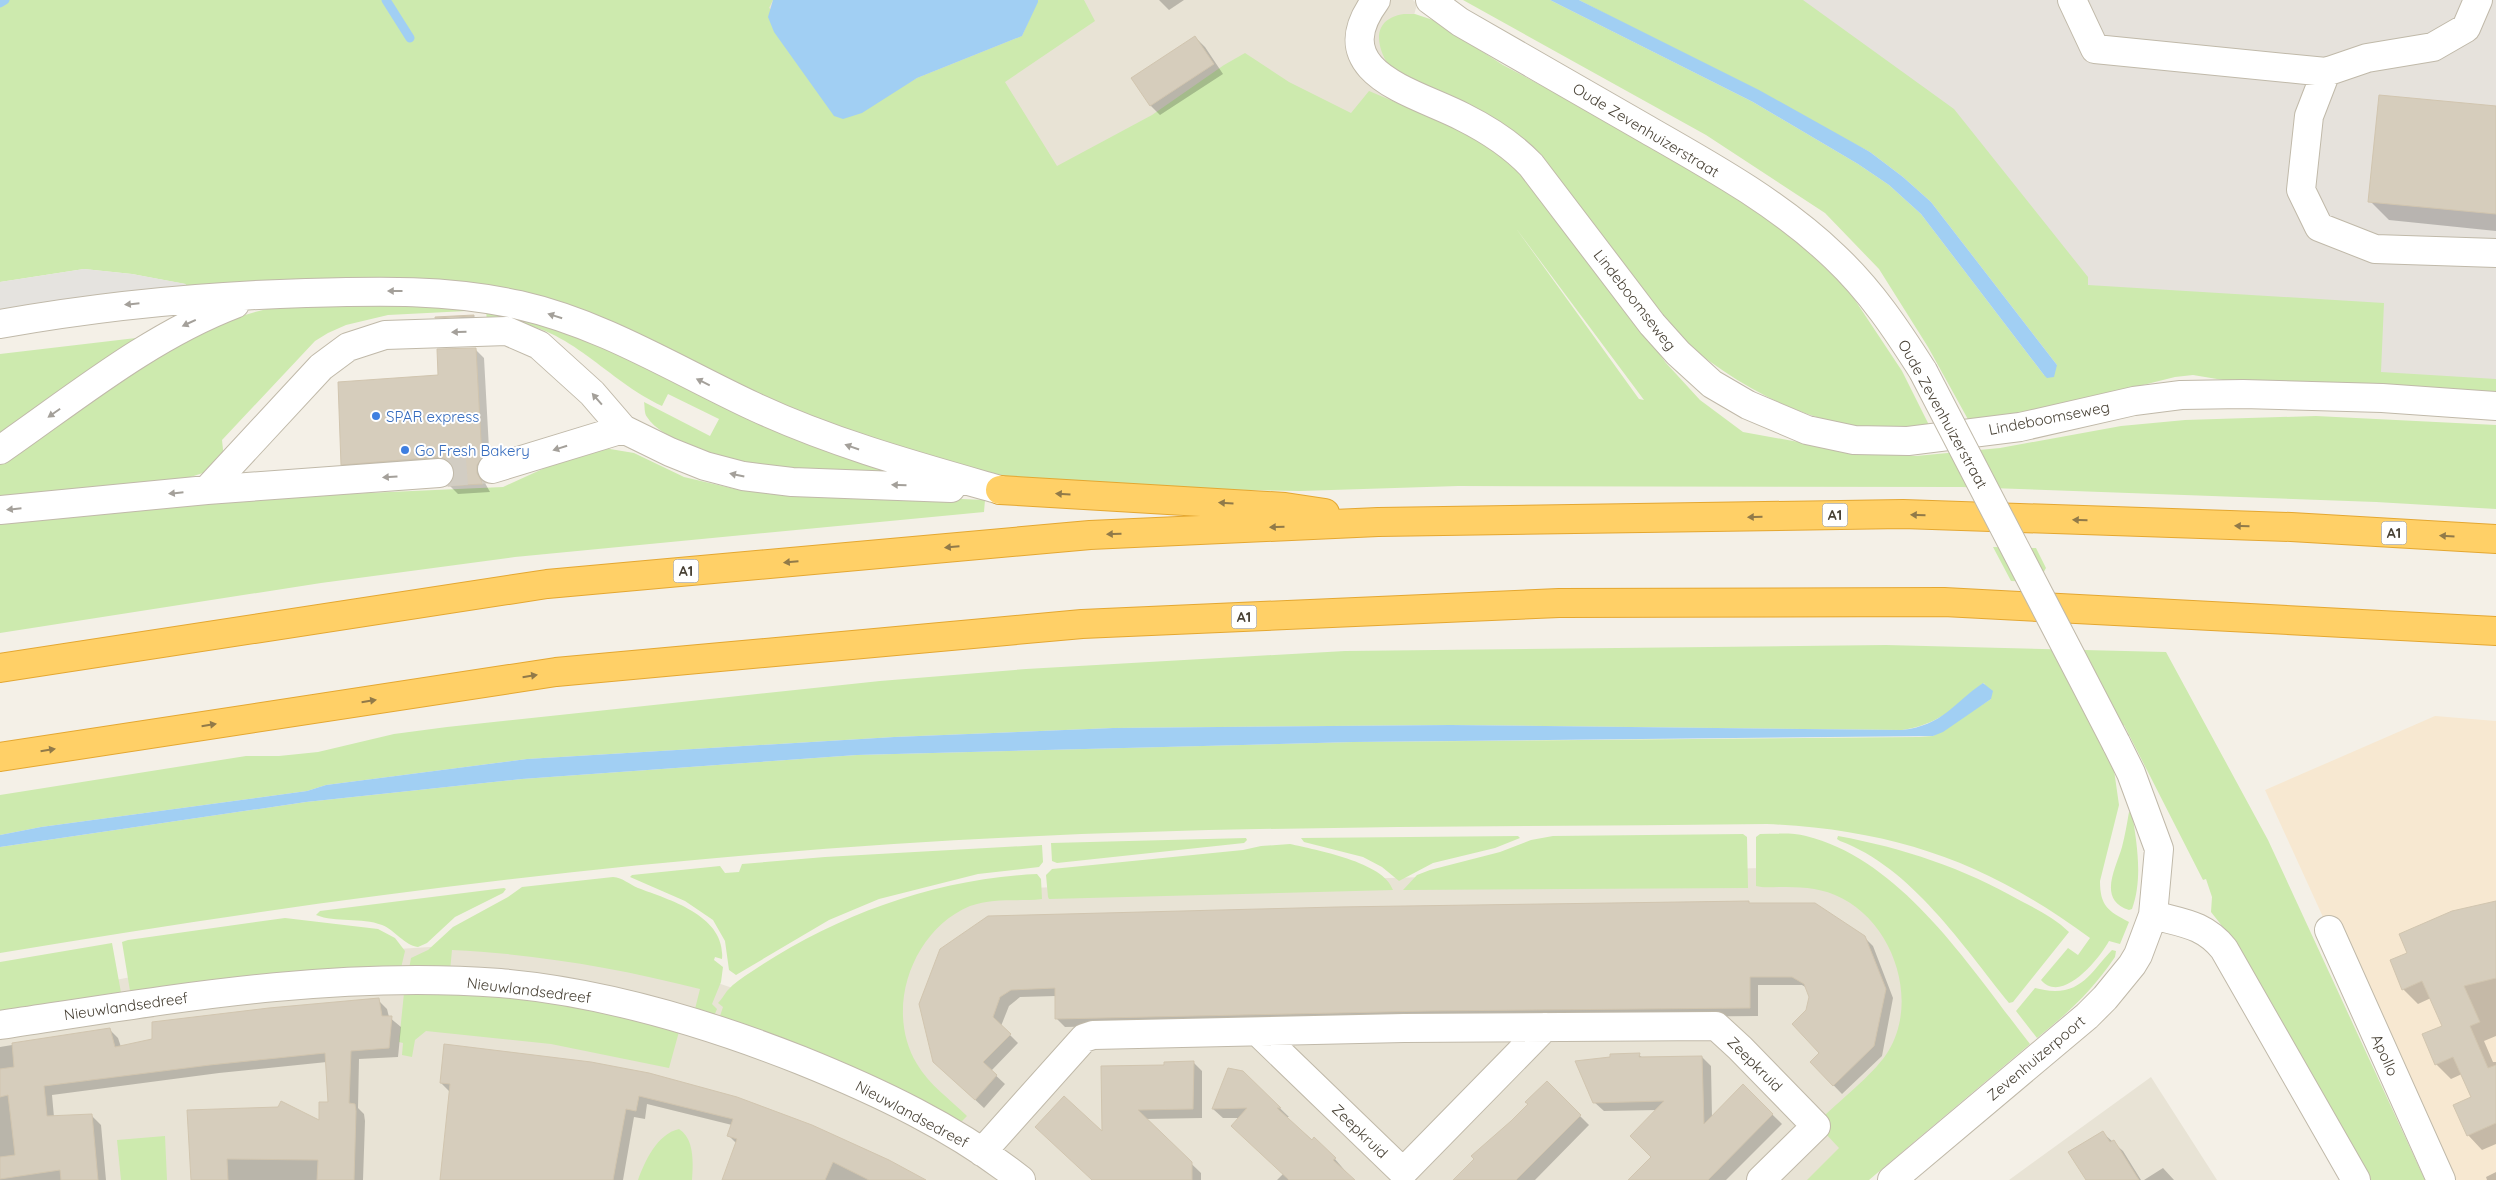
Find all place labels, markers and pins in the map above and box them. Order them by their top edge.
place label: SPAR express [386,407,479,426]
marker: SPAR express [370,410,382,422]
place label: Go Fresh Bakery [415,441,530,460]
marker: Go Fresh Bakery [399,444,411,456]

